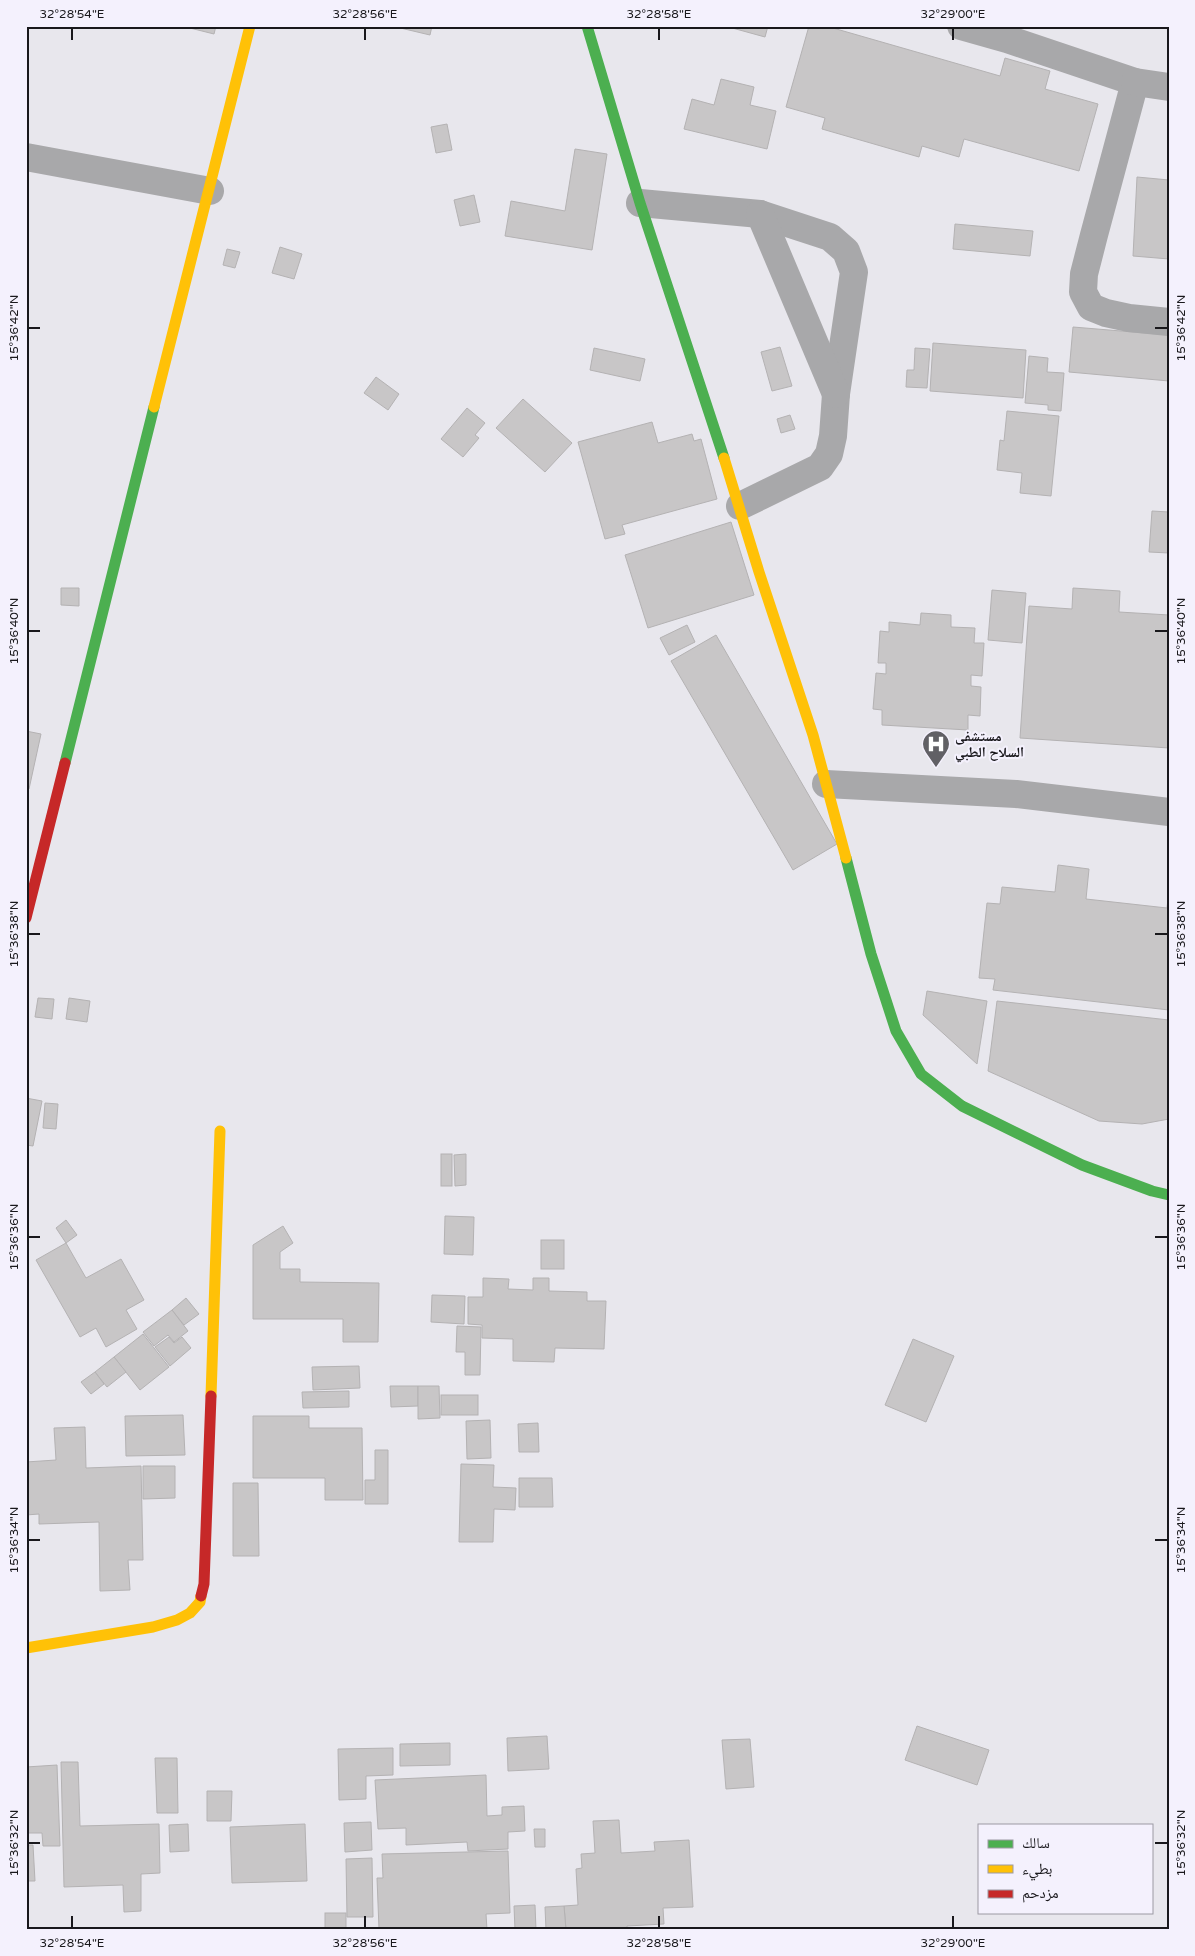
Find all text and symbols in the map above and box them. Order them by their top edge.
text: 32°28'54"E [39,7,105,21]
text: 32°28'56"E [332,7,398,21]
text: 32°28'58"E [626,7,692,21]
text: 32°29'00"E [920,7,986,21]
text: 15°36'42"N [7,295,21,361]
text: 15°36'42"N [1174,295,1188,361]
text: 15°36'40"N [7,598,21,664]
text: 15°36'40"N [1174,598,1188,664]
place label: مستشفى السلاح الطبي [955,728,1024,763]
hospital icon: مستشفى السلاح الطبي [921,729,951,768]
text: 15°36'38"N [7,901,21,967]
text: 15°36'38"N [1174,901,1188,967]
text: 15°36'36"N [7,1204,21,1270]
text: 15°36'36"N [1174,1204,1188,1270]
text: 15°36'34"N [7,1507,21,1573]
text: 15°36'34"N [1174,1507,1188,1573]
text: 15°36'32"N [7,1810,21,1876]
text: 15°36'32"N [1174,1810,1188,1876]
legend [978,1824,1152,1914]
text: سالك [1022,1834,1050,1852]
text: بطيء [1022,1860,1052,1881]
text: مزدحم [1022,1884,1059,1903]
text: 32°28'54"E [39,1936,105,1950]
text: 32°28'56"E [332,1936,398,1950]
text: 32°28'58"E [626,1936,692,1950]
text: 32°29'00"E [920,1936,986,1950]

